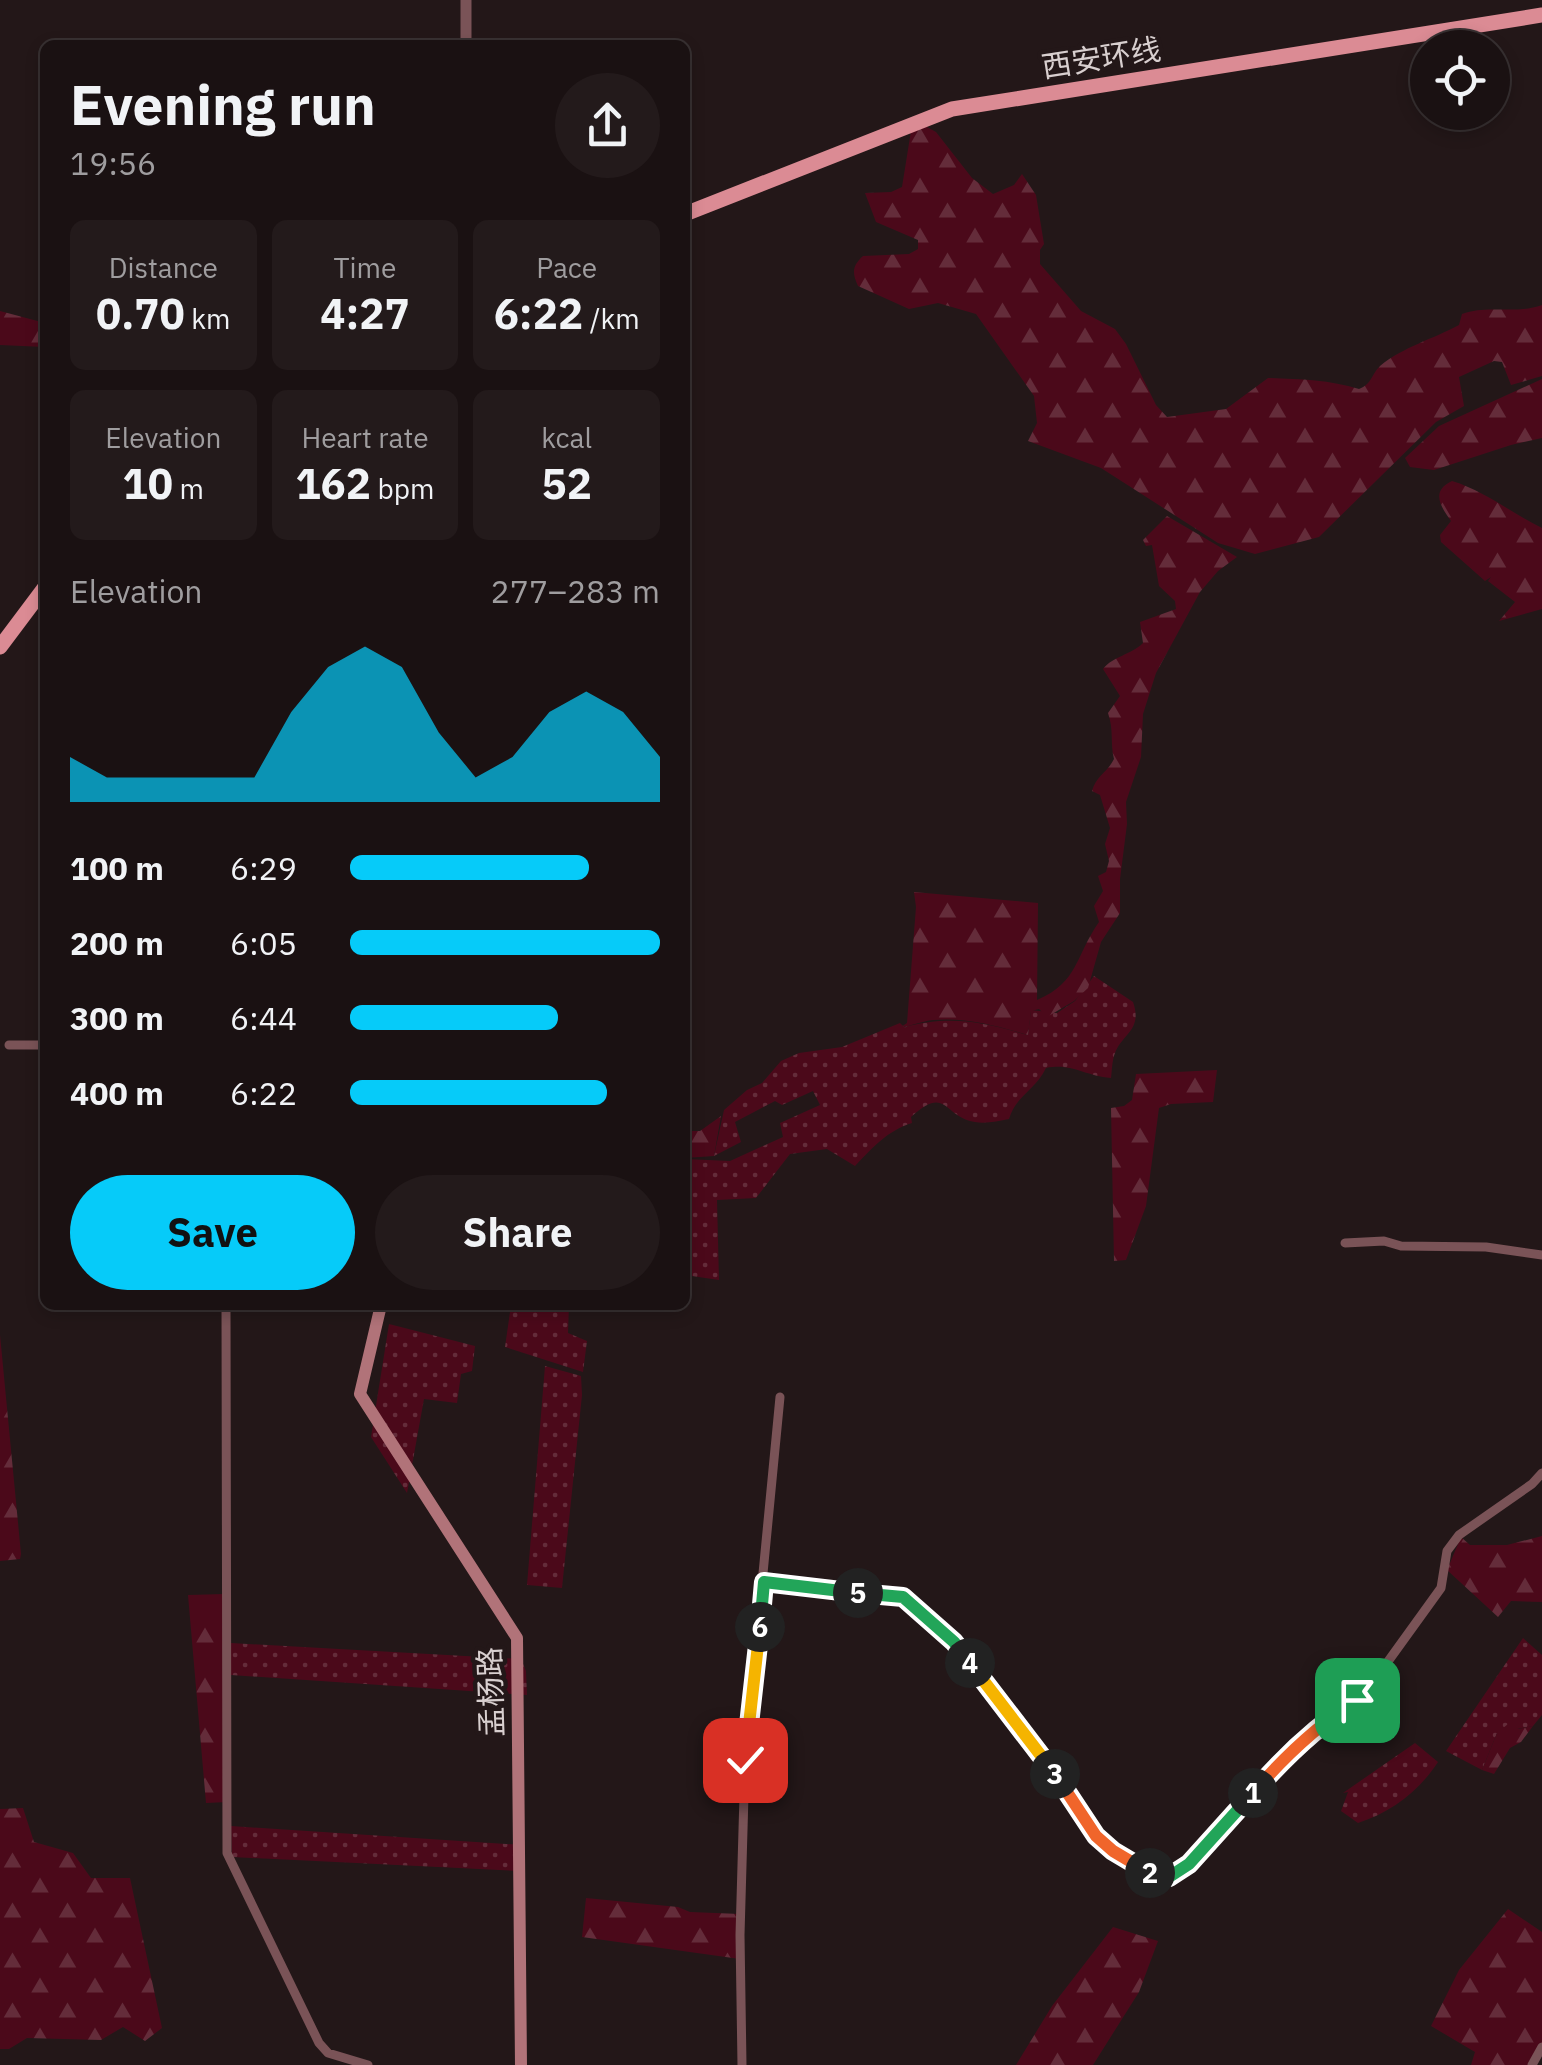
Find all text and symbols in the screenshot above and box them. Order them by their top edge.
street label: 西安环线 [1039,28,1163,86]
map controls [1410,30,1510,130]
button: locate [1410,30,1510,130]
text: Evening run [70,69,376,140]
button: share [555,73,660,178]
text: 19:56 [70,142,156,184]
text: Distance [109,249,218,286]
text: Time [334,249,396,286]
text: Pace [536,249,597,286]
text: 0.70 [96,286,185,341]
text: 4:27 [320,286,410,341]
text: 6:22 [494,286,583,341]
text: km [185,300,231,337]
text: /km [583,300,640,337]
text: Elevation [105,419,221,456]
text: Heart rate [301,419,429,456]
text: kcal [541,419,592,456]
text: 10 [123,456,173,511]
text: 162 [295,456,371,511]
text: 52 [541,456,592,511]
text: m [173,470,204,507]
text: bpm [371,470,435,507]
text: Elevation [70,570,203,612]
text: 277–283 m [490,570,660,612]
text: 100 m [70,847,164,889]
text: 6:29 [230,847,297,889]
text: 200 m [70,922,164,964]
text: 6:05 [230,922,297,964]
text: 300 m [70,997,164,1039]
text: 6:44 [230,997,297,1039]
text: 400 m [70,1072,164,1114]
text: 6:22 [230,1072,297,1114]
button: Save [70,1175,355,1290]
button: Share [375,1175,660,1290]
pin: 5 [833,1568,883,1618]
text: 5 [850,1574,866,1611]
pin: 6 [735,1602,785,1652]
text: 6 [752,1608,768,1645]
pin: 4 [945,1638,995,1688]
text: 4 [962,1644,978,1681]
street label: 孟杨路 [469,1646,511,1738]
pin [1315,1658,1400,1743]
icon: arrive [1330,1673,1385,1728]
pin [703,1718,788,1803]
icon: check [718,1733,773,1788]
pin: 3 [1030,1749,1080,1799]
text: 3 [1047,1755,1063,1792]
pin: 1 [1228,1768,1278,1818]
text: 1 [1245,1774,1261,1811]
pin: 2 [1125,1848,1175,1898]
text: 2 [1142,1854,1158,1891]

